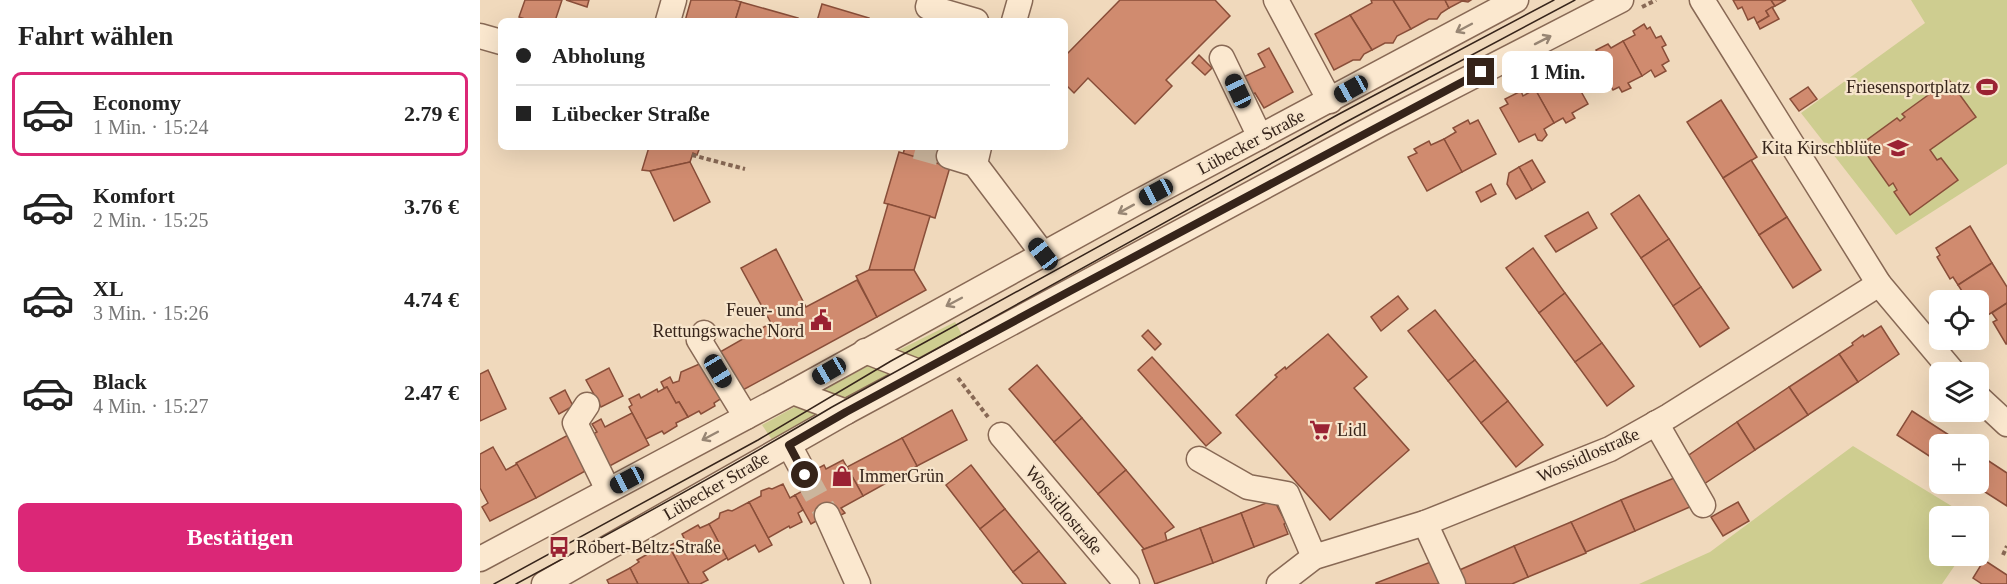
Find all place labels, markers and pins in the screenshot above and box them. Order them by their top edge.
sports icon: Friesensportplatz [1975,75,1999,99]
place label: Friesensportplatz [1846,77,1970,97]
school or university icon: Kita Kirschblüte [1886,136,1910,160]
place label: Kita Kirschblüte [1762,138,1881,158]
place label: Feuer- und Rettungswache Nord [653,300,804,341]
public building icon: Feuer- und Rettungswache Nord [809,308,833,332]
supermarket icon: Lidl [1308,418,1332,442]
place label: Lidl [1337,420,1367,440]
shop icon: ImmerGrün [830,464,854,488]
place label: ImmerGrün [859,466,944,486]
bus stop icon: Robert-Beltz-Straße [547,535,571,559]
place label: Robert-Beltz-Straße [576,537,721,557]

